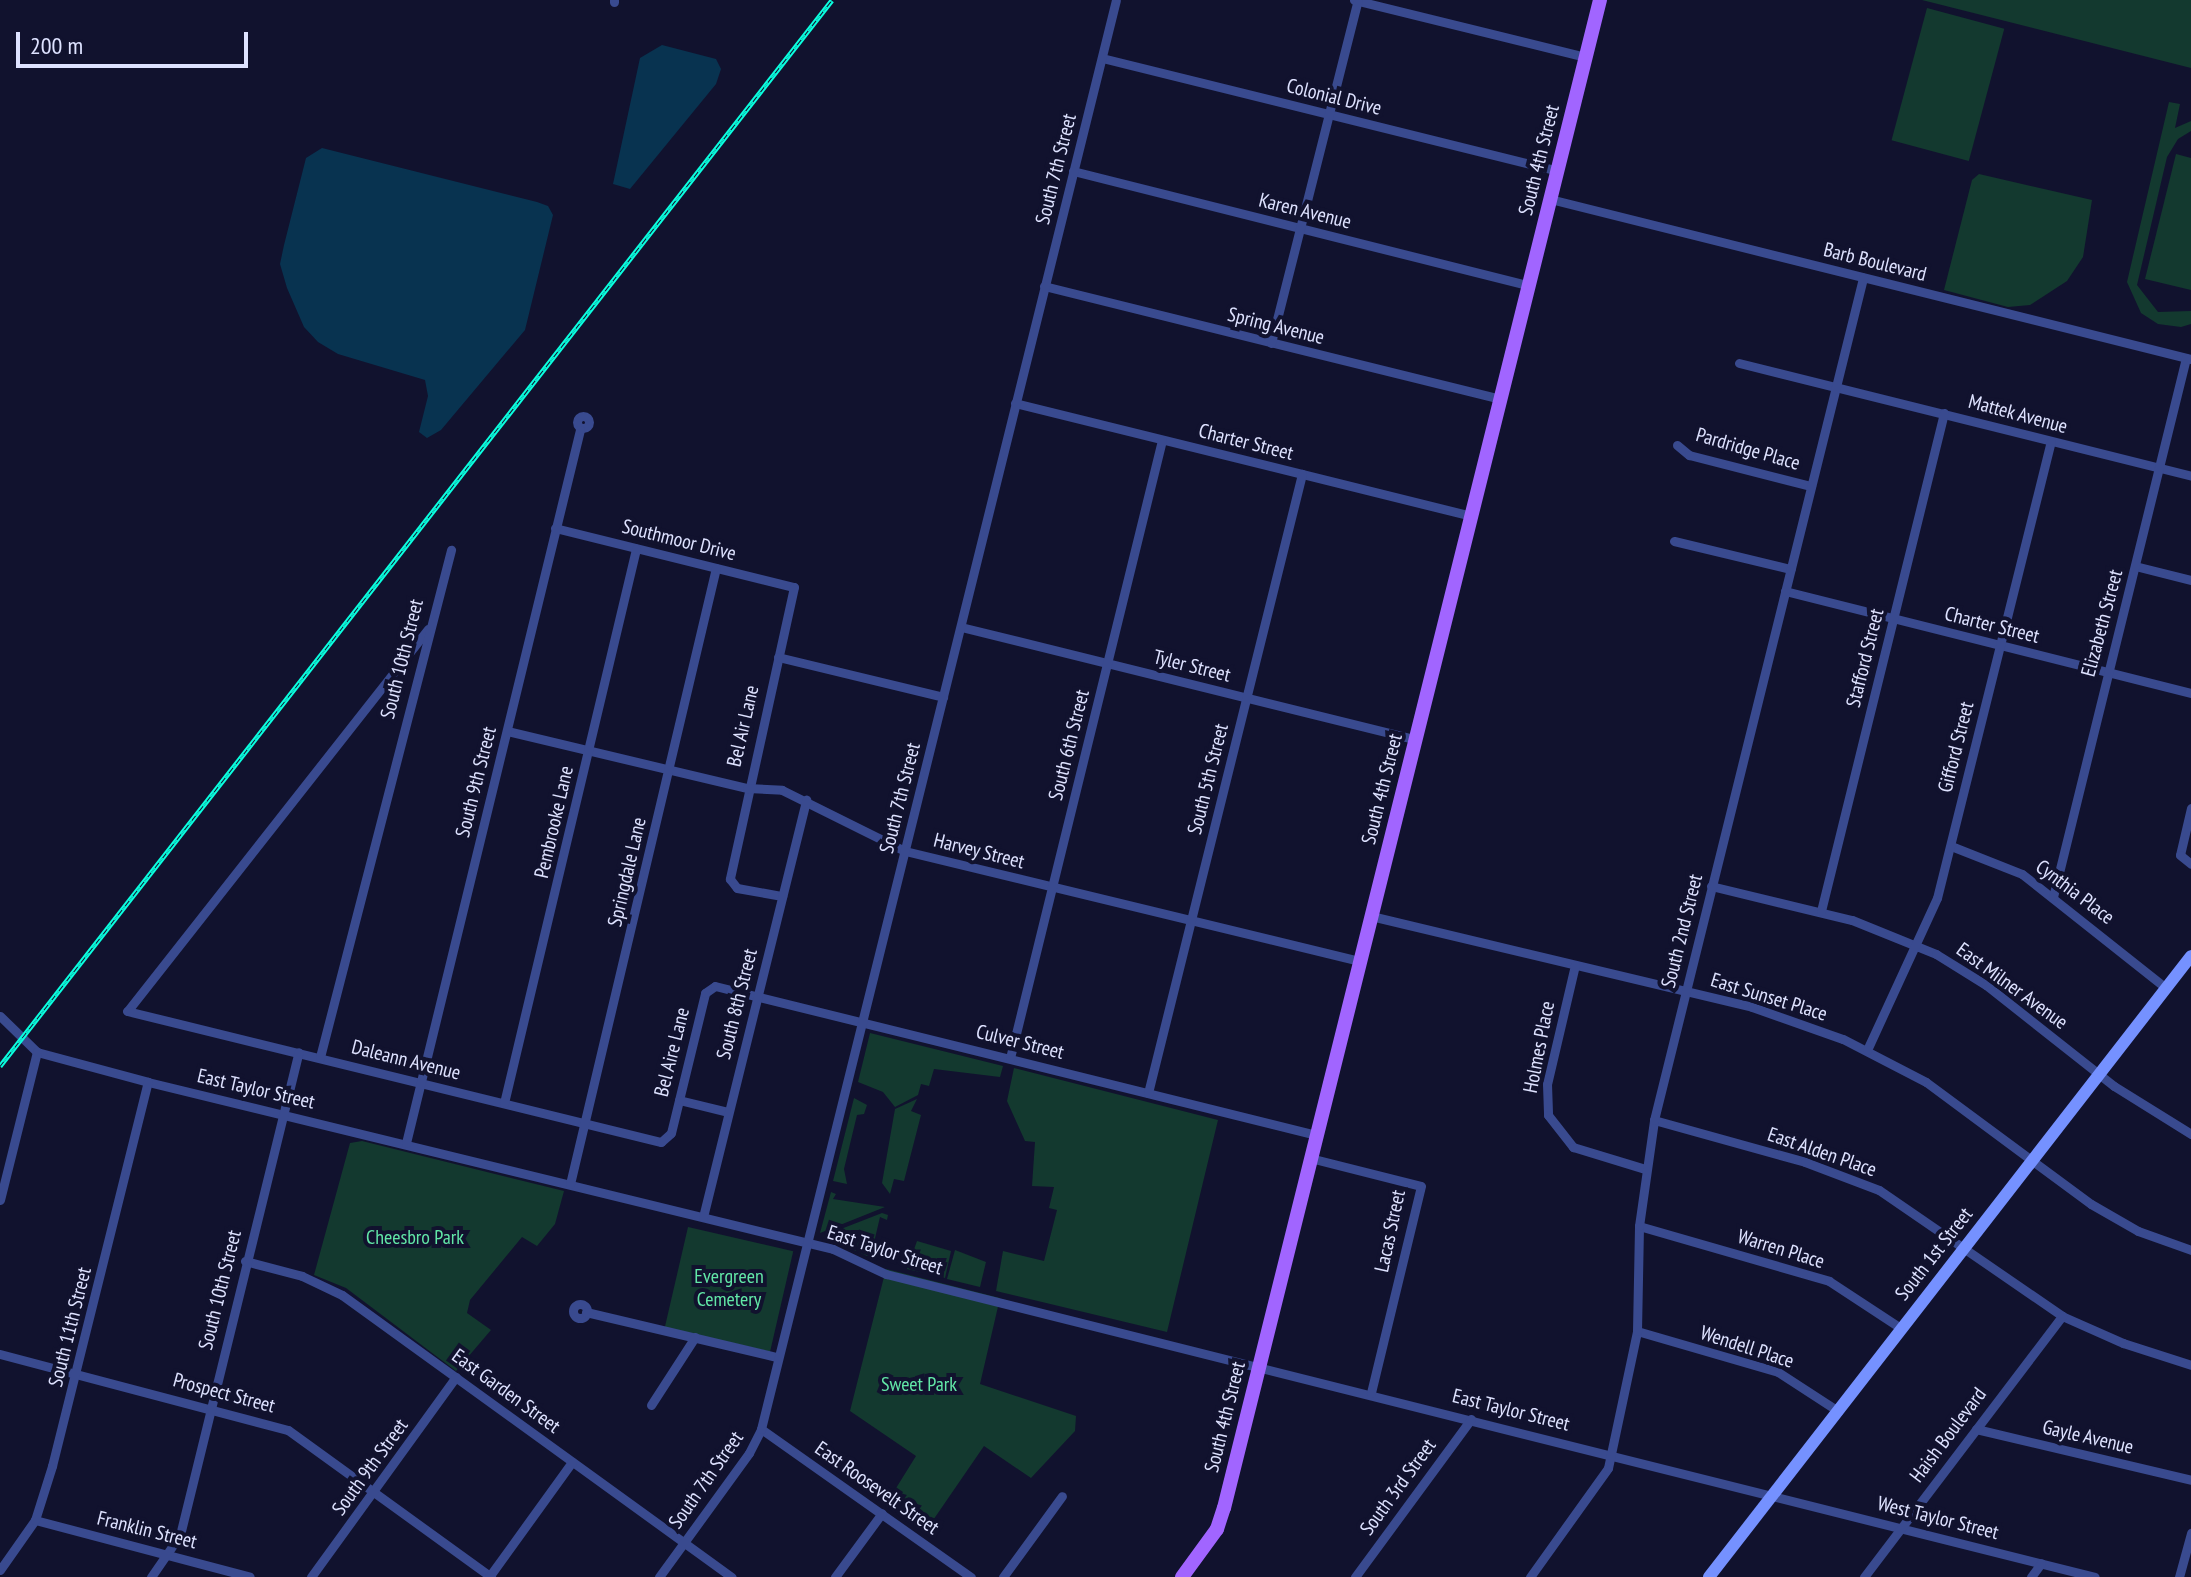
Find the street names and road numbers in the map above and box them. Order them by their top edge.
street label: Colonial Drive [1284,74,1384,120]
street label: South 4th Street [1514,102,1564,218]
street label: South 7th Street [1031,111,1081,227]
street label: Karen Avenue [1256,188,1354,234]
street label: Barb Boulevard [1821,238,1929,286]
street label: Spring Avenue [1225,302,1327,350]
street label: Mattek Avenue [1965,389,2071,439]
street label: Charter Street [1196,419,1296,465]
street label: Pardridge Place [1693,423,1803,475]
street label: Southmoor Drive [620,514,738,566]
street label: Elizabeth Street [2076,567,2128,679]
street label: South 10th Street [376,597,428,721]
street label: Charter Street [1942,602,2042,648]
street label: Stafford Street [1841,606,1889,710]
street label: Tyler Street [1151,645,1233,687]
street label: Bel Air Lane [722,683,764,769]
street label: South 6th Street [1044,687,1094,803]
street label: Gifford Street [1933,699,1979,795]
street label: South 5th Street [1183,721,1233,837]
street label: South 9th Street [451,724,501,840]
street label: South 4th Street [1357,731,1407,847]
street label: South 7th Street [875,740,925,856]
street label: Pembrooke Lane [529,764,579,880]
street label: Springdale Lane [603,815,651,929]
street label: Harvey Street [931,828,1027,874]
street label: Cynthia Place [2031,855,2119,929]
street label: South 2nd Street [1656,872,1708,990]
street label: East Milner Avenue [1951,937,2073,1035]
street label: South 8th Street [712,946,762,1062]
street label: East Sunset Place [1708,968,1830,1026]
street label: Holmes Place [1518,999,1560,1095]
street label: Bel Aire Lane [649,1005,695,1099]
street label: Culver Street [974,1020,1066,1064]
street label: Daleann Avenue [349,1035,463,1085]
street label: East Taylor Street [195,1064,317,1114]
street label: East Alden Place [1764,1122,1880,1182]
street label: Lacas Street [1370,1188,1410,1274]
street label: South 1st Street [1890,1203,1978,1305]
street label: East Taylor Street [824,1220,946,1280]
street label: Warren Place [1735,1224,1827,1274]
street label: South 10th Street [194,1228,246,1352]
street label: South 11th Street [44,1265,96,1389]
street label: Wendell Place [1697,1321,1797,1373]
street label: East Garden Street [447,1344,565,1438]
street label: South 4th Street [1200,1359,1250,1475]
street label: Prospect Street [170,1368,278,1418]
street label: Haish Boulevard [1905,1383,1991,1487]
street label: East Taylor Street [1450,1384,1572,1436]
street label: South 9th Street [327,1414,413,1520]
street label: Gayle Avenue [2040,1415,2136,1459]
street label: South 7th Street [664,1427,748,1533]
street label: South 3rd Street [1355,1434,1441,1540]
street label: East Roosevelt Street [810,1436,944,1540]
street label: West Taylor Street [1875,1491,2001,1545]
street label: Franklin Street [95,1506,199,1554]

